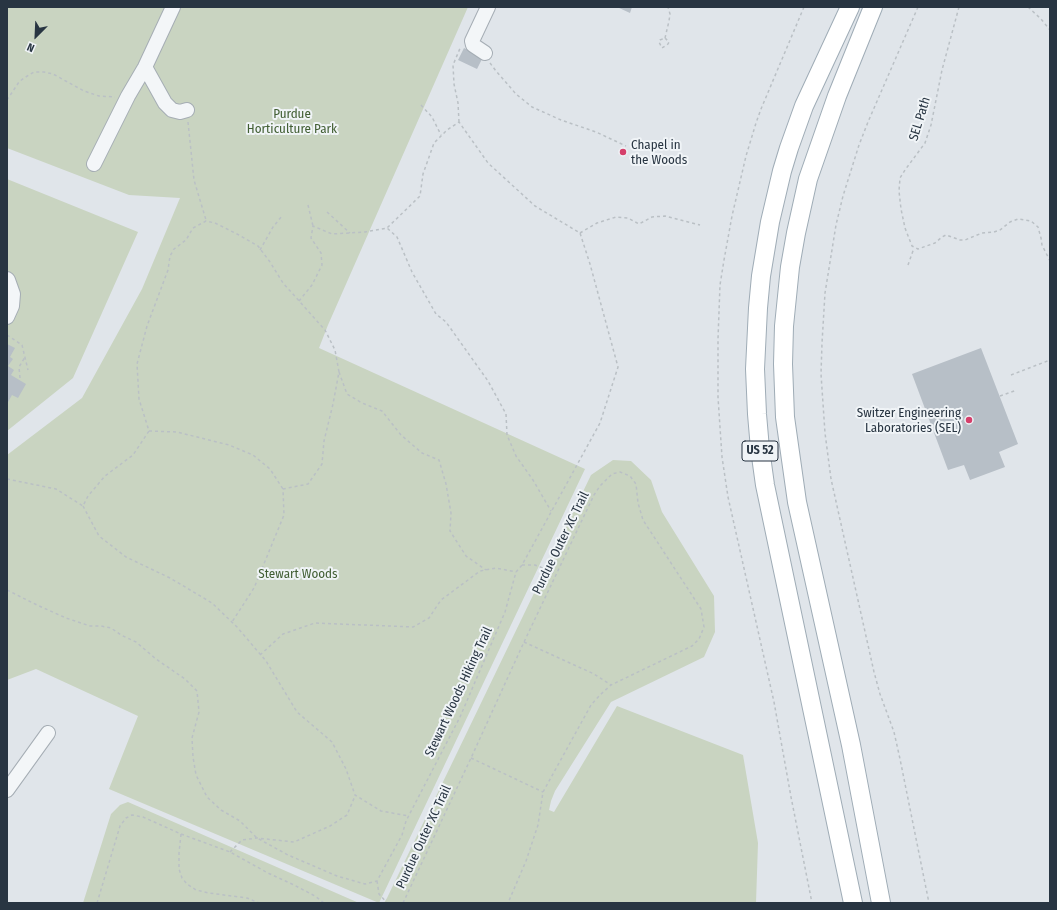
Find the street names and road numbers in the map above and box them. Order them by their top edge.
street label: SEL Path [906,95,934,143]
road number: US 52 [742,441,778,461]
street label: Purdue Outer XC Trail [529,489,593,597]
street label: Stewart Woods Hiking Trail [422,624,496,760]
street label: Purdue Outer XC Trail [393,783,455,891]

